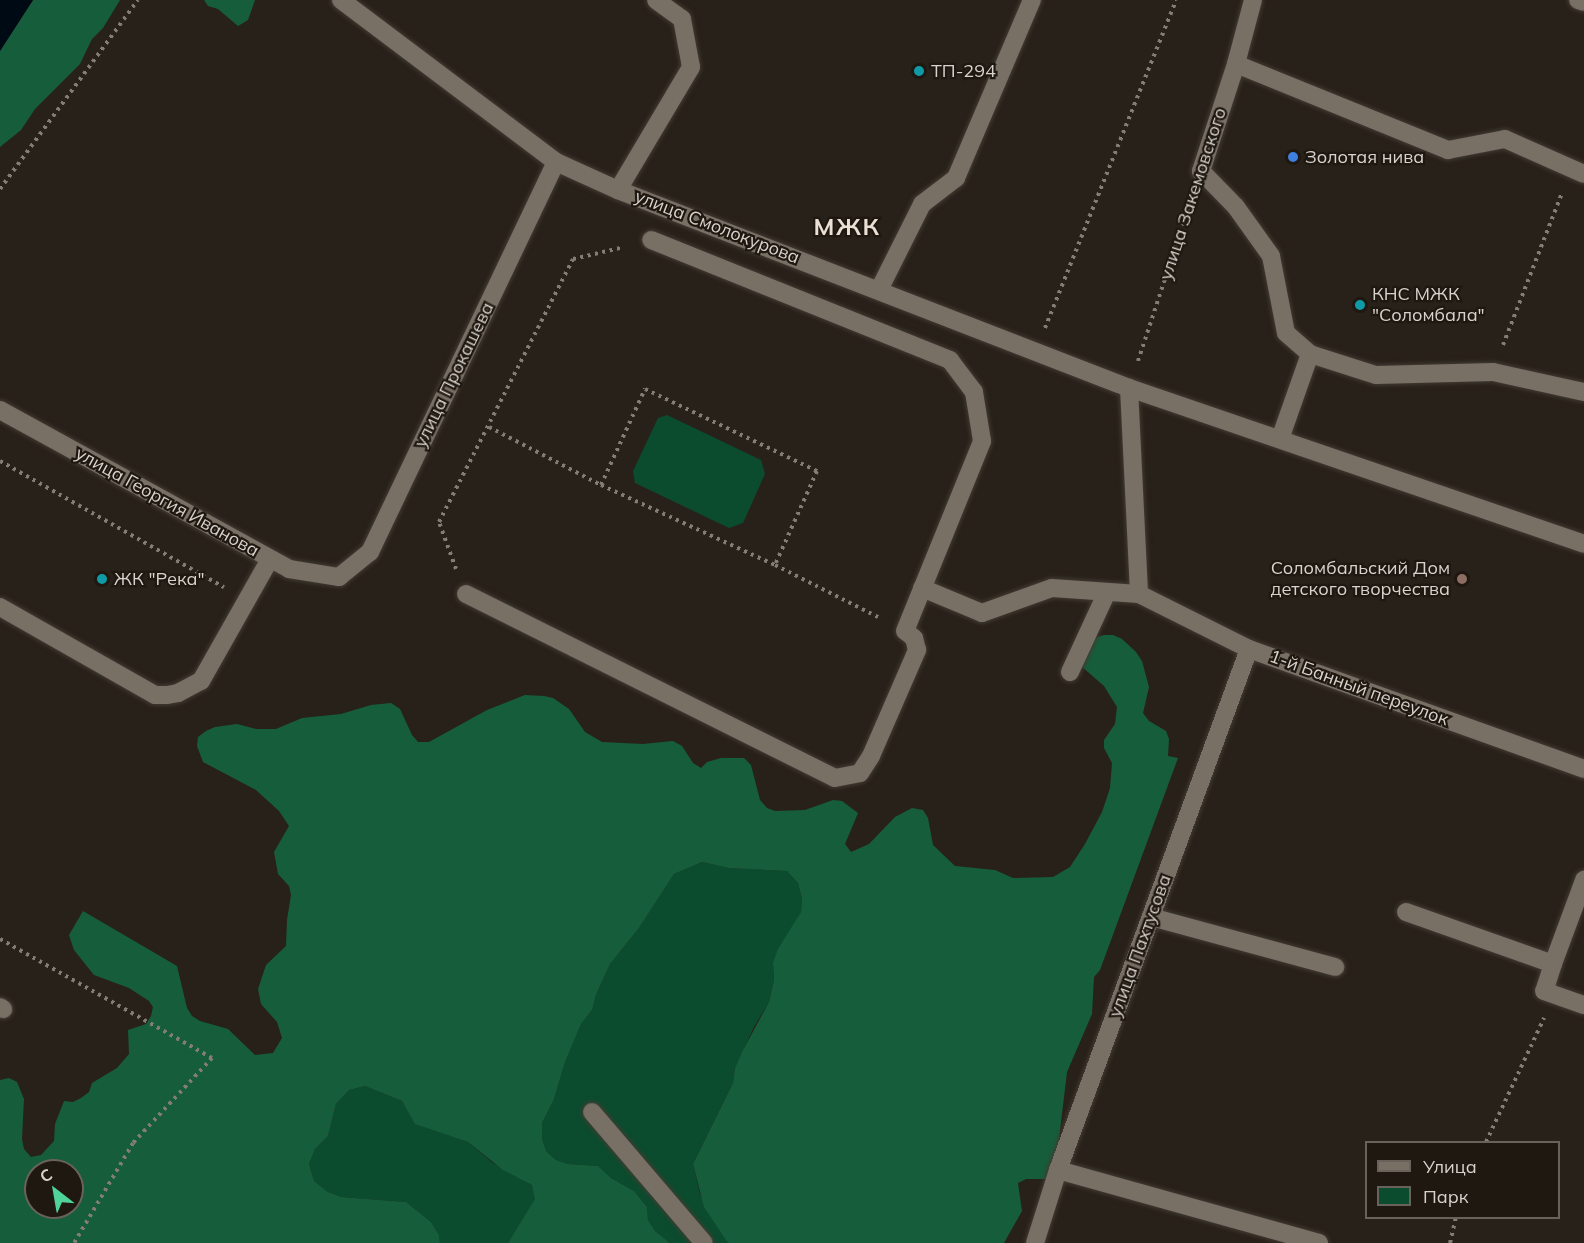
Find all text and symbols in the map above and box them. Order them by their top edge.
place label: ТП-294 [931,60,996,82]
marker: ТП-294 [912,64,926,78]
street label: улица Закемовского [1155,105,1231,283]
place label: Золотая нива [1305,146,1424,168]
marker: Золотая нива [1286,150,1300,164]
street label: улица Смолокурова [632,186,802,268]
district label: МЖК [814,213,880,241]
place label: КНС МЖК "Соломбала" [1372,284,1485,326]
marker: КНС МЖК "Соломбала" [1353,298,1367,312]
street label: улица Прокашева [410,299,498,451]
street label: улица Георгия Иванова [71,443,263,561]
place label: Соломбальский Дом детского творчества [1270,558,1450,600]
place label: ЖК "Река" [114,568,205,590]
marker: ЖК "Река" [95,572,109,586]
marker: Соломбальский Дом детского творчества [1455,572,1469,586]
street label: 1-й Банный переулок [1267,646,1451,730]
street label: улица Пахтусова [1104,872,1176,1020]
legend [1365,1141,1560,1219]
text: Улица [1423,1155,1477,1178]
north arrow [24,1159,84,1219]
text: С [36,1164,56,1187]
text: Парк [1423,1185,1468,1208]

